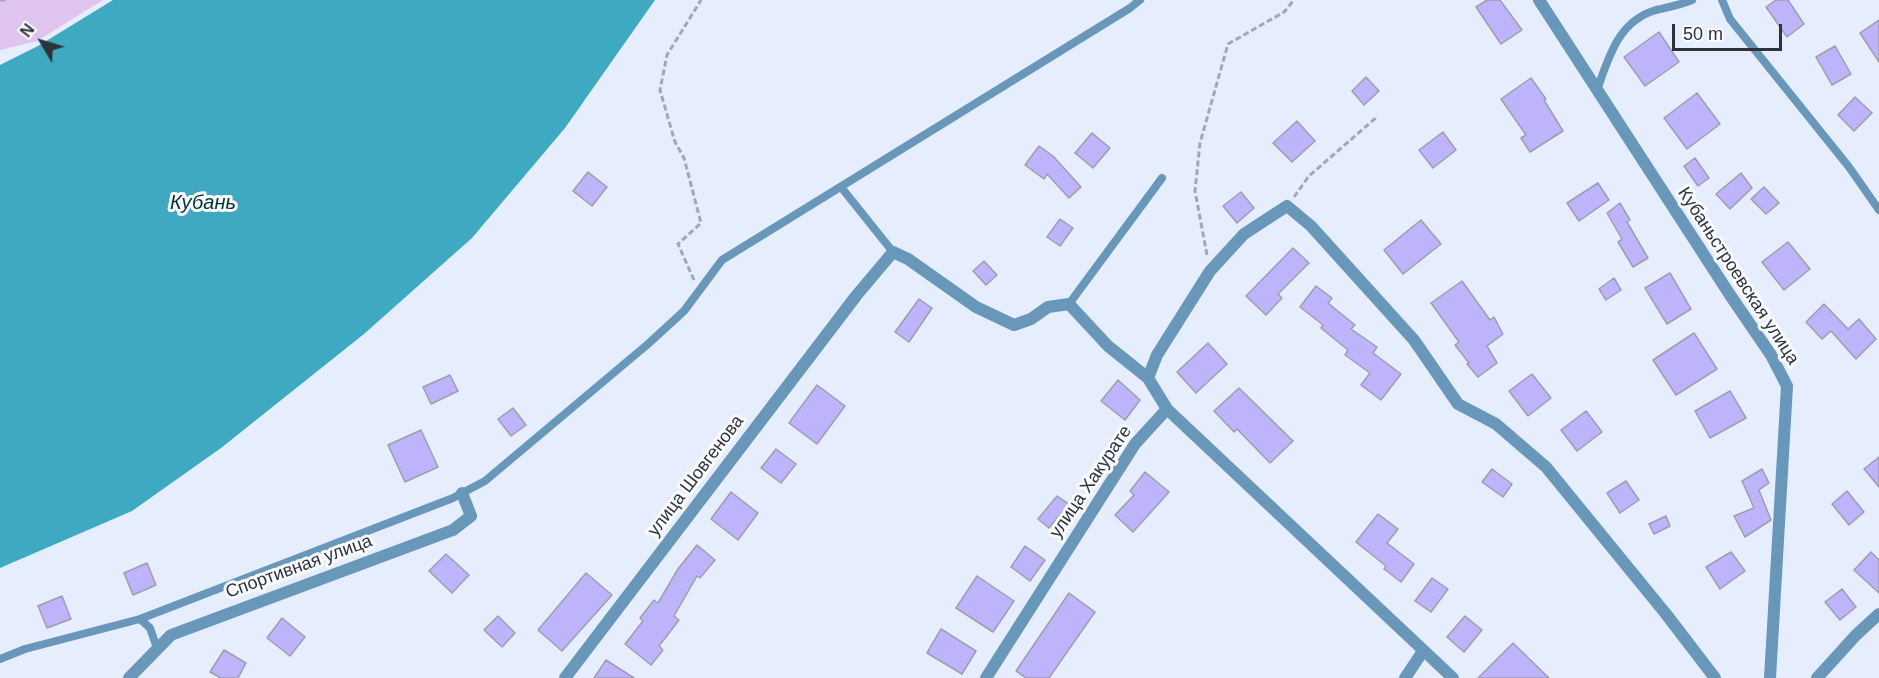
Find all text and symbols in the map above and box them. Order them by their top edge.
north arrow [12,12,72,72]
scale bar [1675,12,1784,50]
text: N [17,21,38,40]
text: 50 m [1683,24,1723,44]
street label: Кубаньстроевская улица [1673,183,1803,369]
water label: Кубань [170,191,236,215]
street label: улица Шовгенова [643,411,749,541]
street label: улица Хакурате [1045,422,1137,542]
street label: Спортивная улица [223,530,375,604]

